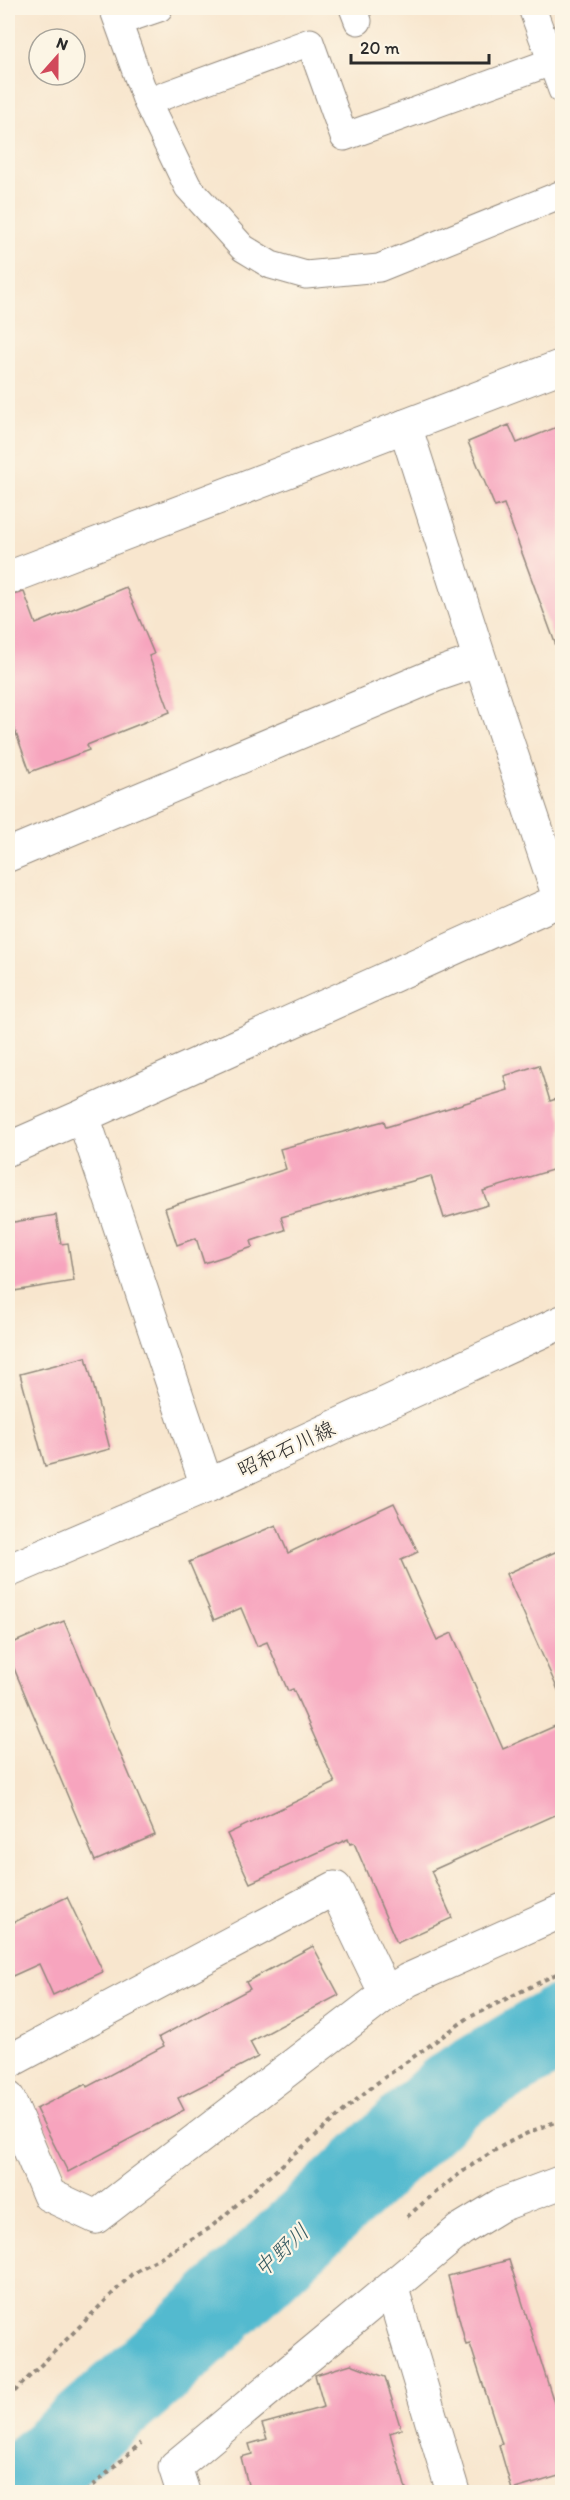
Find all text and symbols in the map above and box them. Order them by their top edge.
north arrow [27,27,87,87]
scale bar [351,27,489,65]
text: N [54,33,71,54]
text: 20 m [360,37,400,59]
street label: 昭和石川線 [233,1415,339,1482]
water label: 中野川 [248,2218,315,2283]

